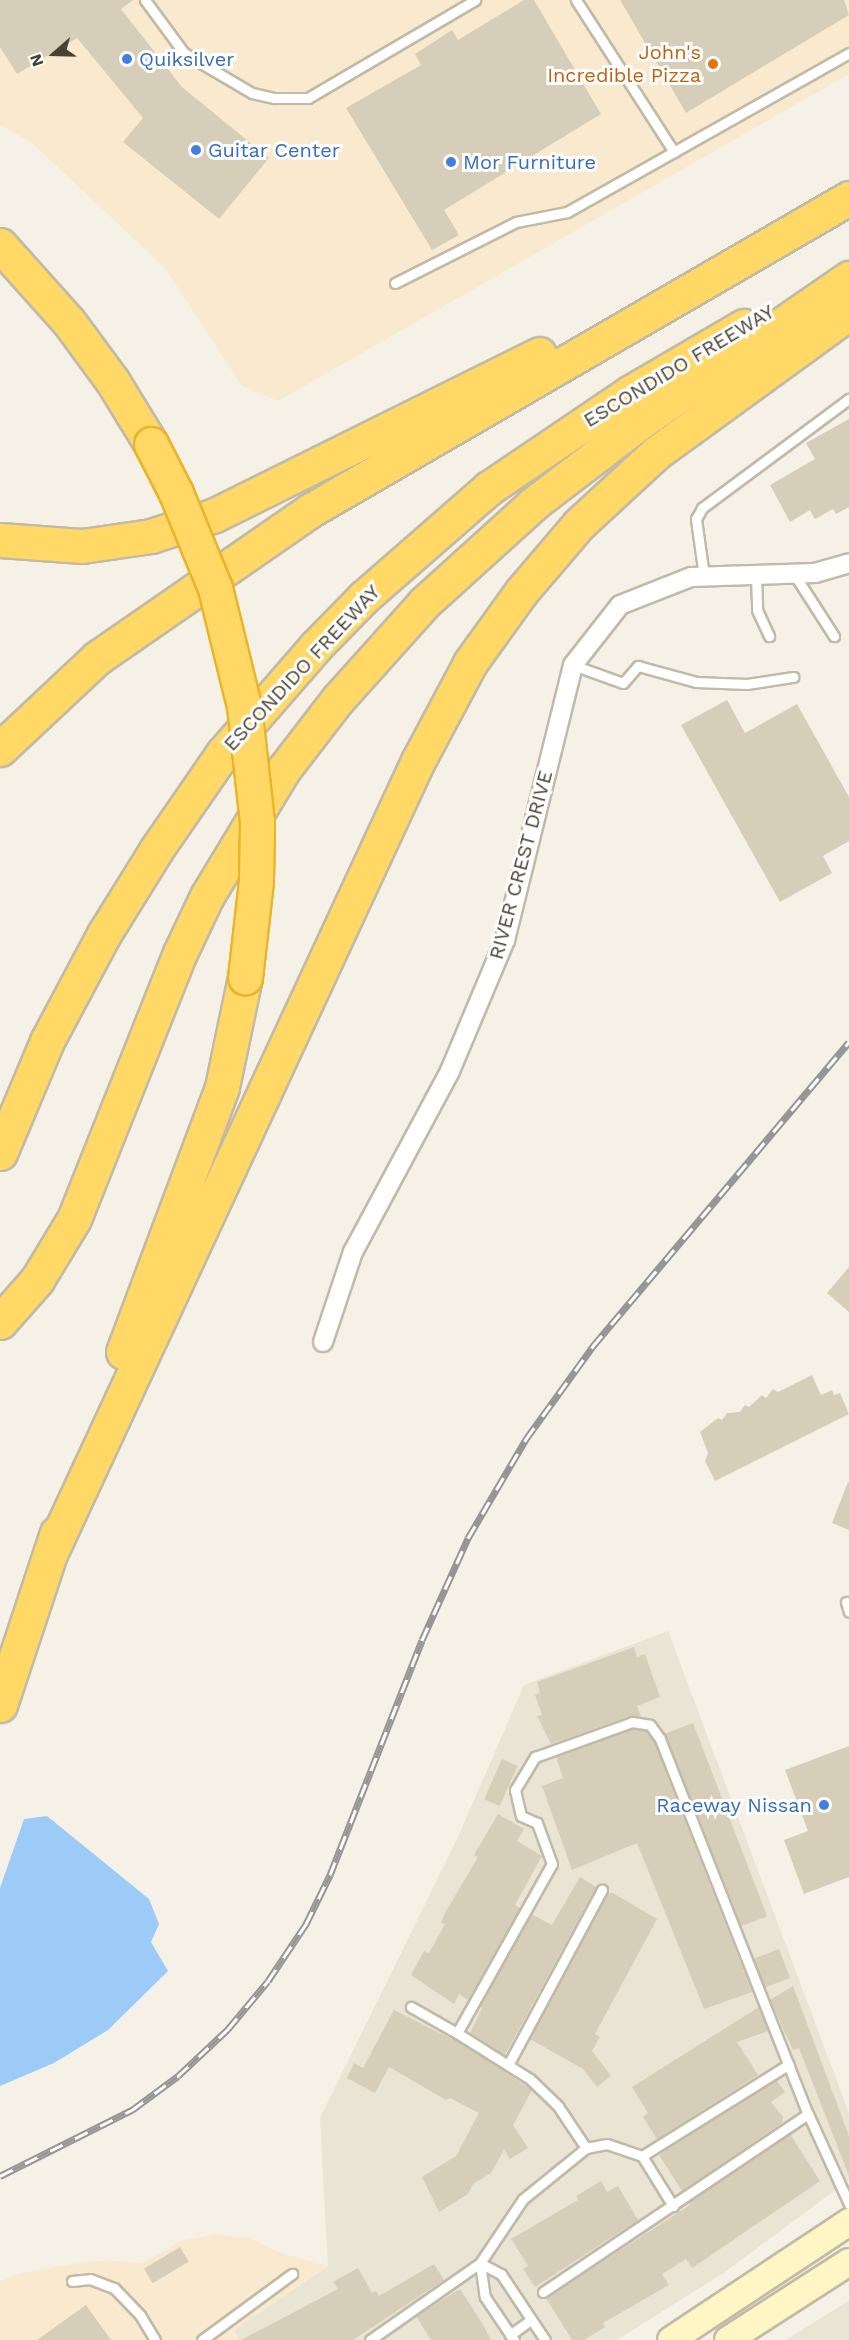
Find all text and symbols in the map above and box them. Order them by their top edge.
north arrow [24,24,84,84]
place label: John's Incredible Pizza [547,40,701,87]
place label: Quiksilver [139,47,234,71]
text: N [26,52,48,69]
marker: Quiksilver [120,52,134,66]
marker: John's Incredible Pizza [706,57,720,71]
place label: Guitar Center [208,138,340,162]
marker: Guitar Center [189,143,203,157]
place label: Mor Furniture [463,150,597,174]
marker: Mor Furniture [444,155,458,169]
street label: ESCONDIDO FREEWAY [579,300,779,432]
street label: ESCONDIDO FREEWAY [219,580,385,756]
street label: RIVER CREST DRIVE [484,768,558,962]
place label: Raceway Nissan [656,1793,812,1817]
marker: Raceway Nissan [817,1798,831,1812]

